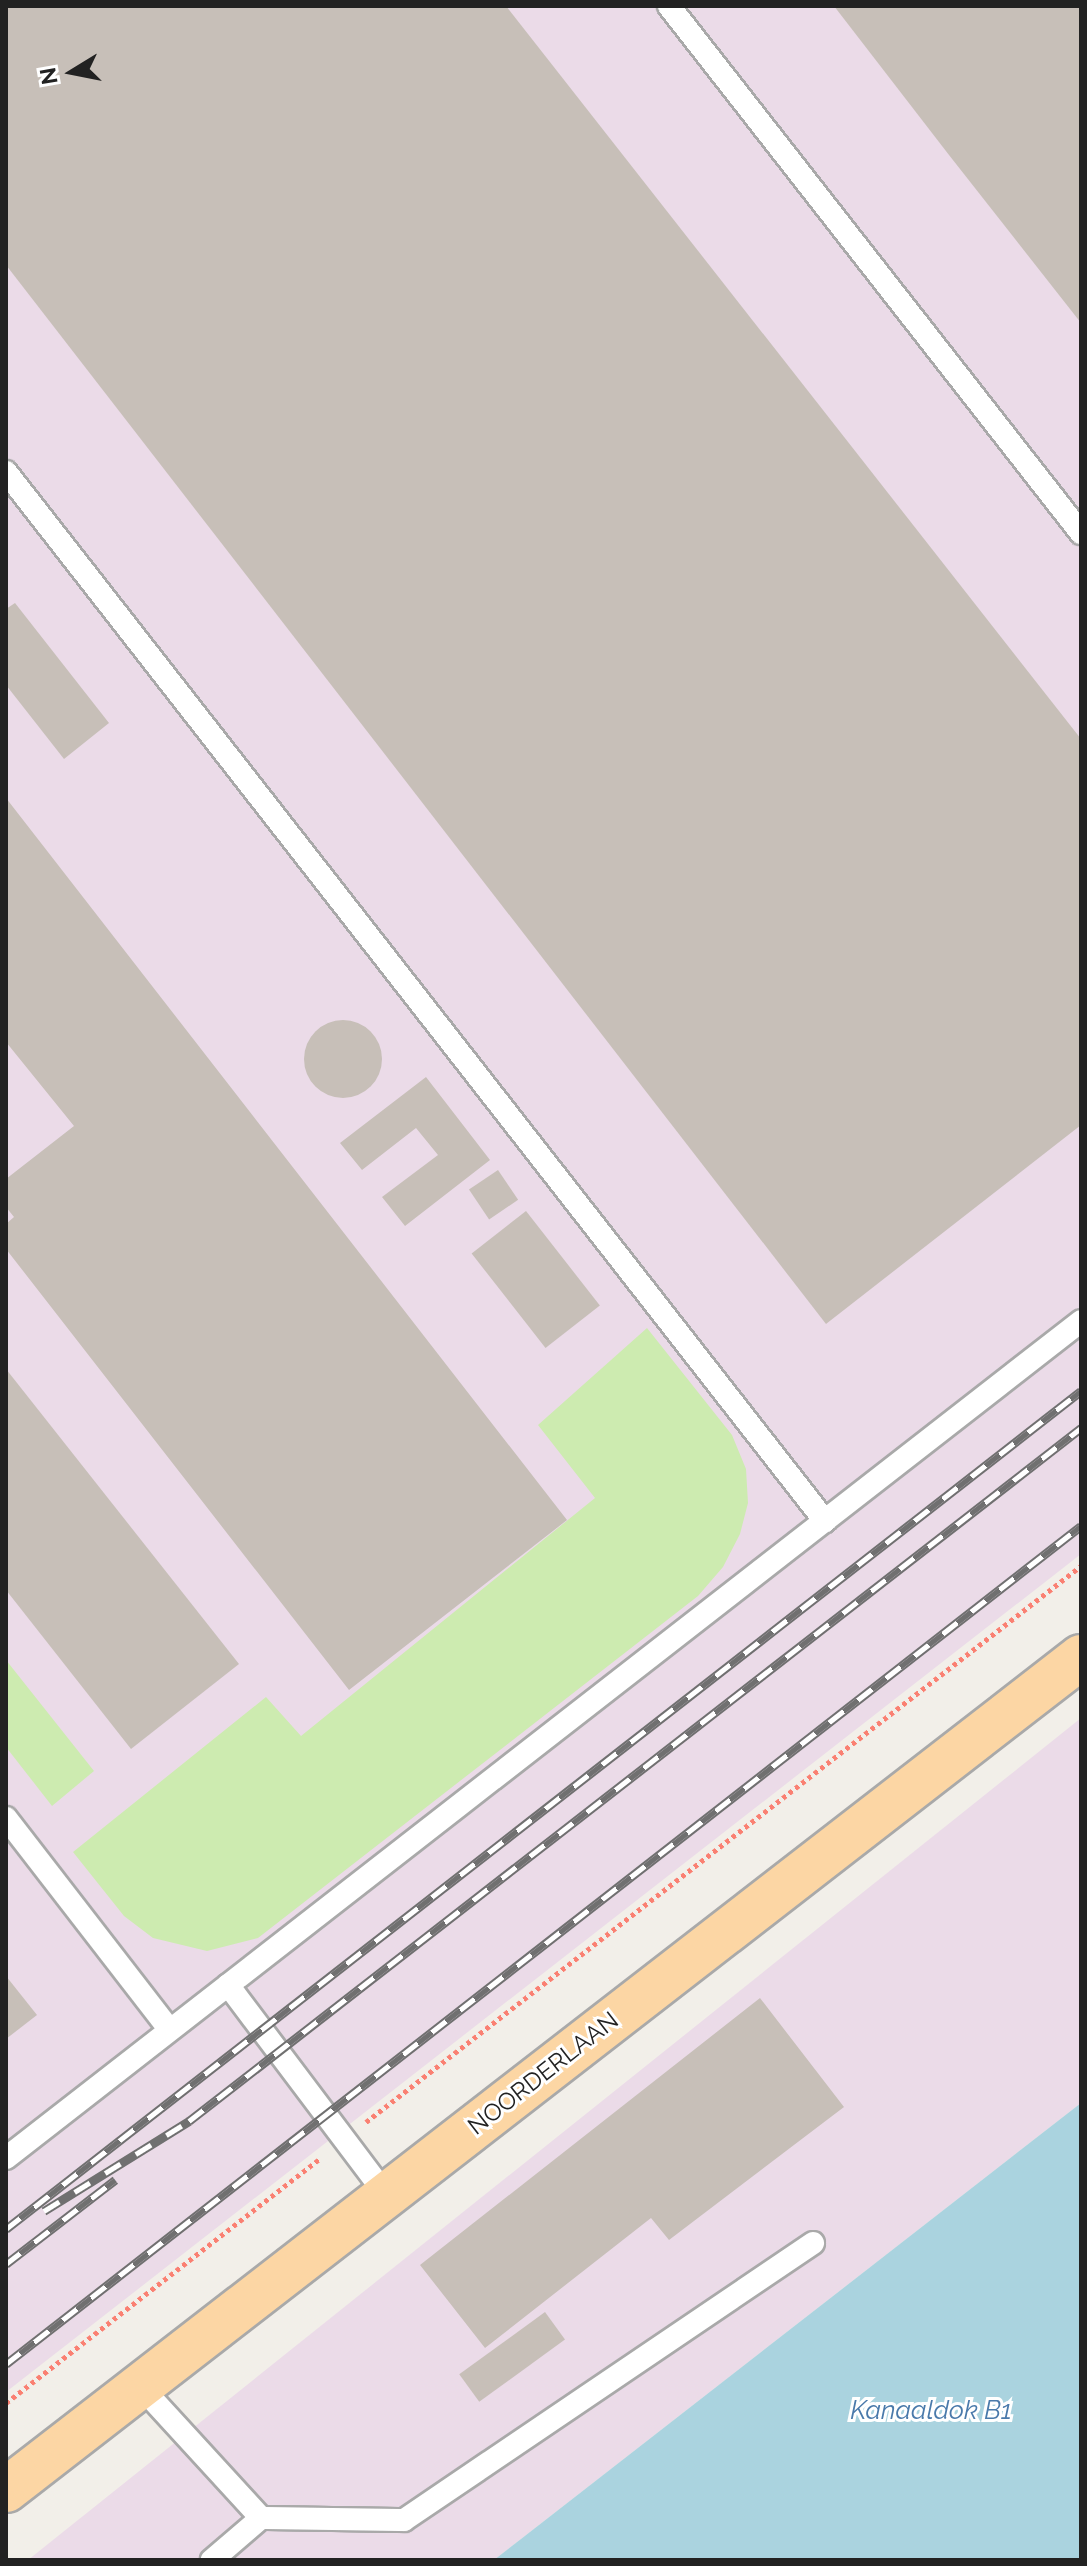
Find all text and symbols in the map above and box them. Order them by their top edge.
north arrow [32,32,112,112]
text: N [34,66,63,87]
street label: NOORDERLAAN [462,2005,624,2141]
water label: Kanaaldok B1 [850,2395,1012,2427]

